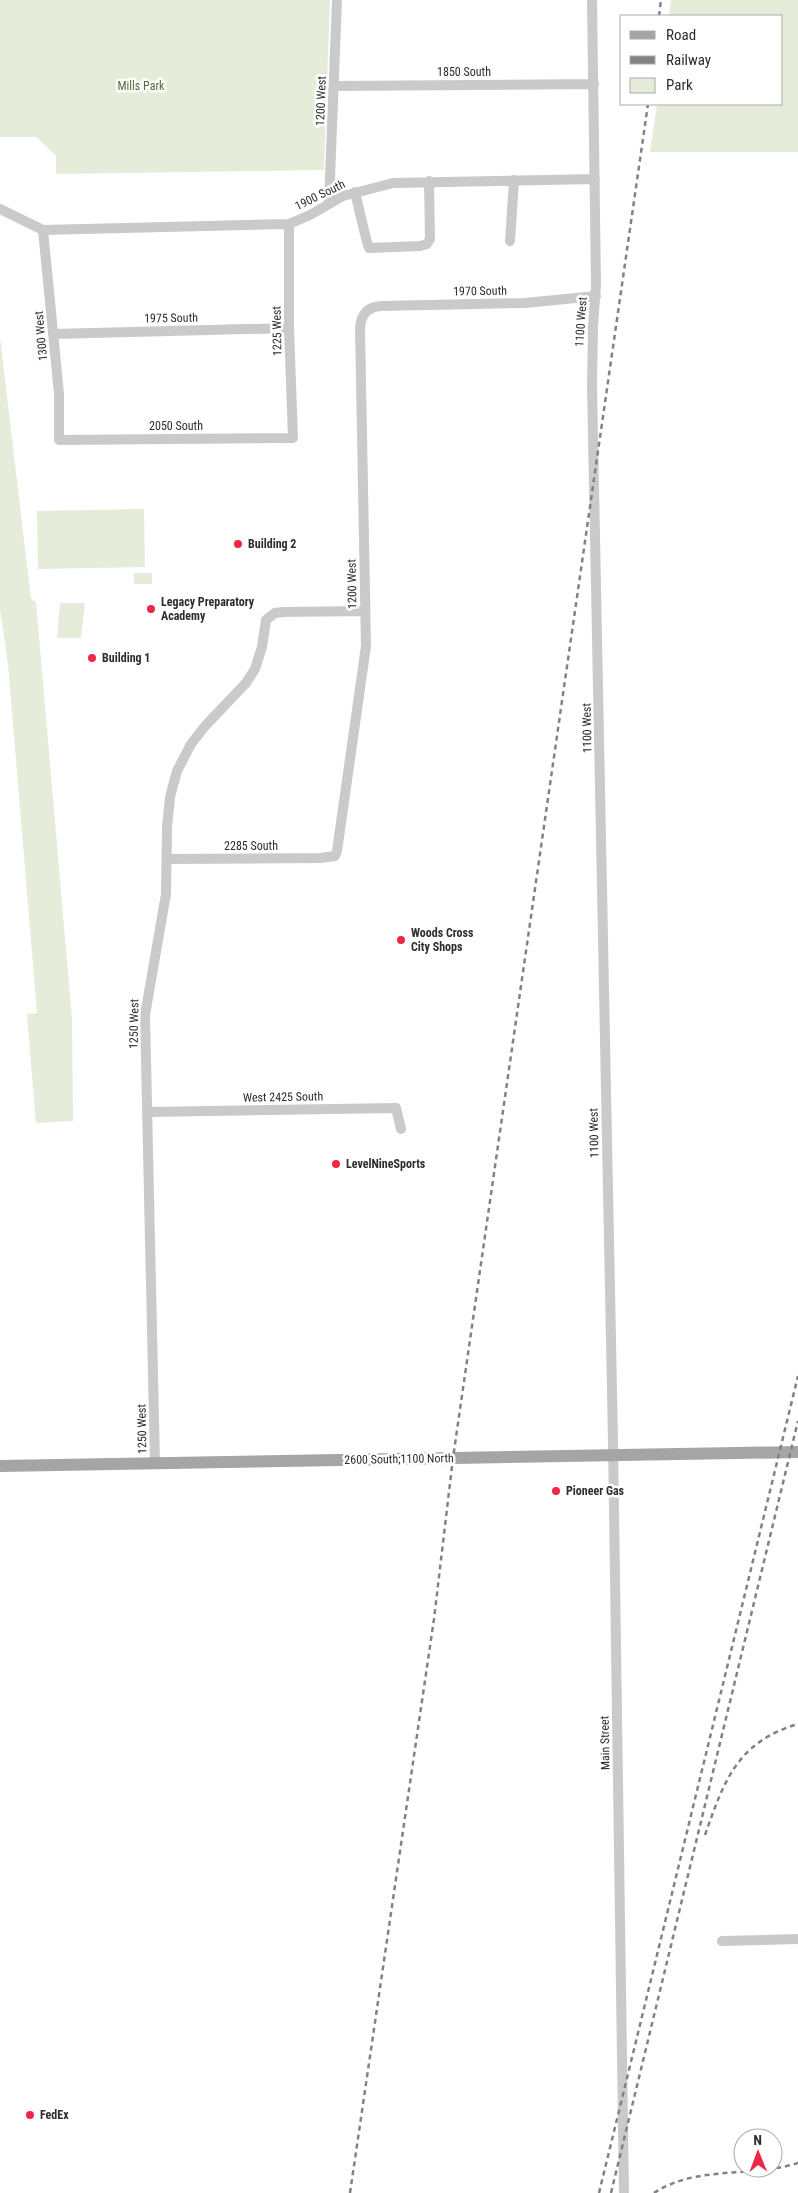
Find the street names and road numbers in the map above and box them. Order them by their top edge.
street label: 1850 South [437,65,491,79]
street label: 1200 West [313,75,329,126]
street label: 1900 South [293,177,347,213]
street label: 1970 South [453,284,507,298]
street label: 1100 West [572,296,590,347]
street label: 1225 West [270,305,284,356]
street label: 1300 West [32,310,50,362]
street label: 1975 South [144,311,198,325]
street label: 2050 South [149,419,203,433]
street label: 1200 West [345,558,359,609]
street label: 1100 West [580,702,594,753]
street label: 2285 South [224,839,278,853]
street label: 1250 West [127,998,141,1049]
street label: West 2425 South [243,1089,323,1105]
street label: 1100 West [587,1107,601,1158]
street label: 1250 West [135,1403,149,1454]
street label: 2600 South;1100 North [344,1451,454,1467]
street label: Main Street [598,1715,612,1770]

